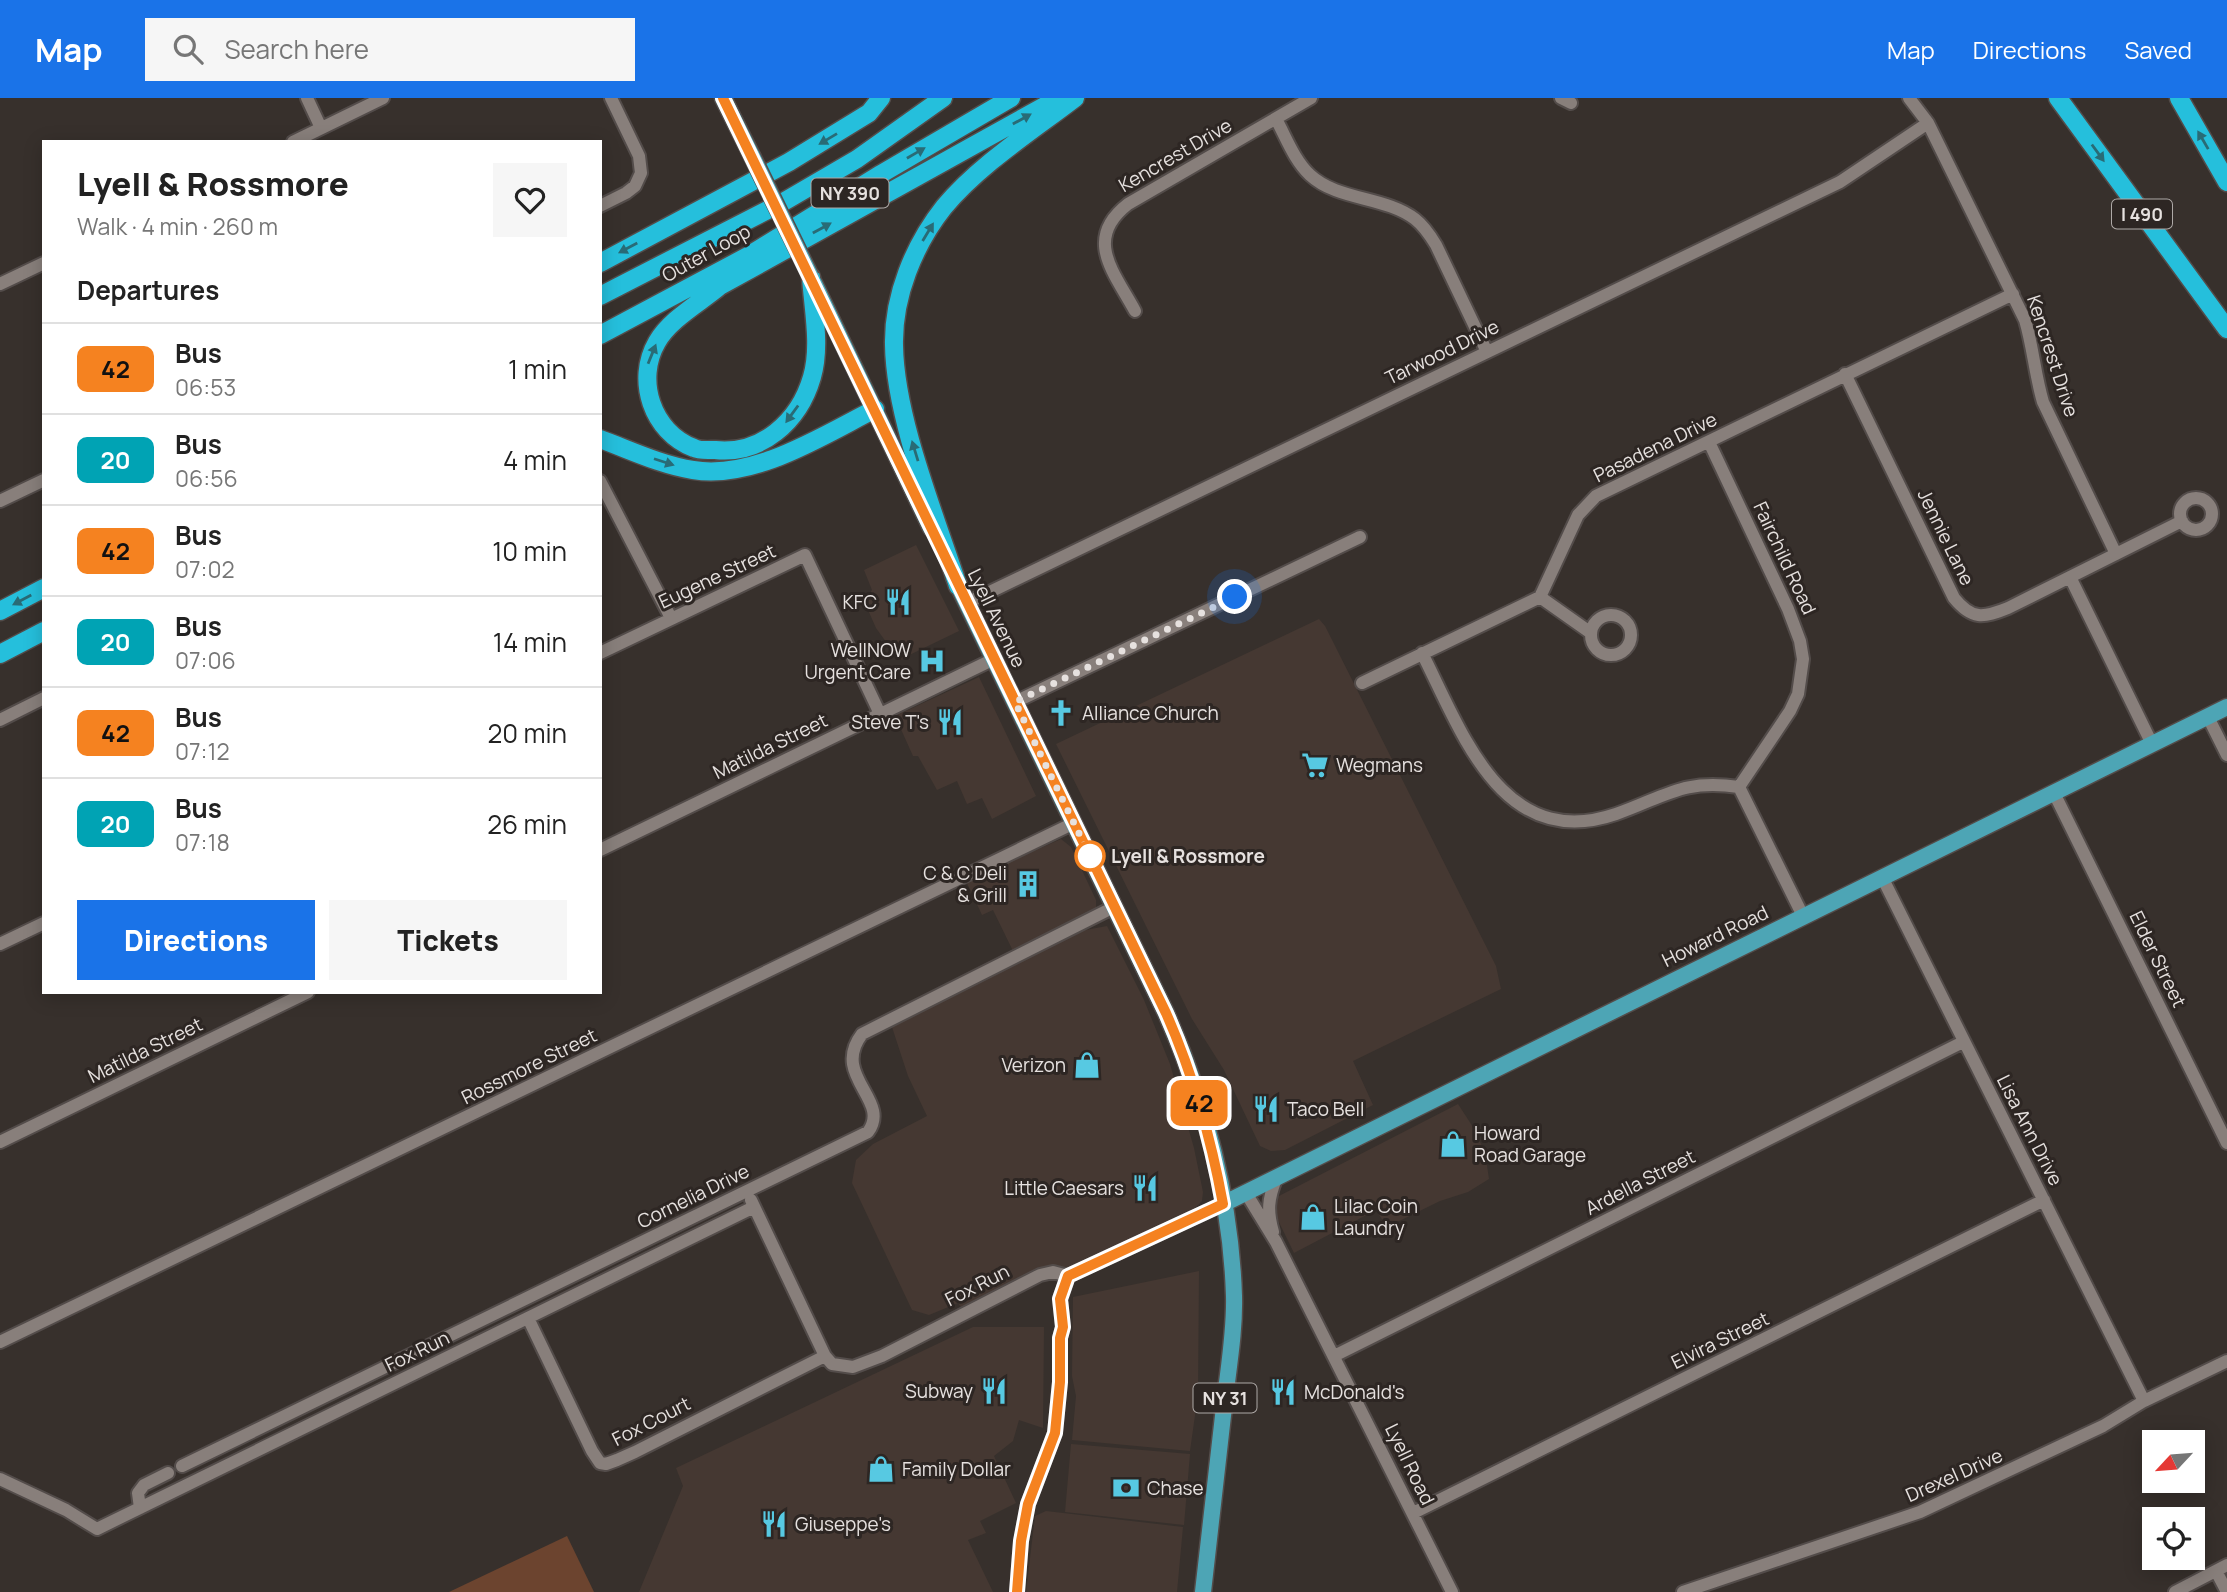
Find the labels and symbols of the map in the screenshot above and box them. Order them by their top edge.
street label: Kencrest Drive [1114,112,1236,198]
one-way arrow [1012,113,1031,125]
one-way arrow [2197,130,2209,150]
one-way arrow [818,132,837,145]
one-way arrow [2091,144,2105,162]
one-way arrow [906,147,925,160]
road number: NY 390 [812,178,888,208]
road number: I 490 [2112,200,2172,229]
street label: Outer Loop [657,218,755,288]
one-way arrow [813,222,832,234]
one-way arrow [922,223,934,242]
one-way arrow [618,242,638,254]
street label: Kencrest Drive [2021,292,2085,420]
street label: Tarwood Drive [1381,313,1503,391]
one-way arrow [647,343,658,364]
one-way arrow [785,405,799,423]
street label: Pasadena Drive [1589,406,1721,488]
one-way arrow [909,440,919,461]
one-way arrow [654,457,675,468]
street label: Jennie Lane [1911,485,1981,589]
street label: Fairchild Road [1748,497,1822,619]
street label: Eugene Street [654,538,780,614]
street label: Lyell Avenue [962,564,1032,672]
your location [1217,579,1252,614]
restaurant icon: KFC [883,587,913,617]
place label: KFC [843,589,877,615]
one-way arrow [12,594,32,605]
place label: WellNOW Urgent Care [805,637,911,685]
hospital icon: WellNOW Urgent Care [917,646,947,676]
church icon: Alliance Church [1046,698,1076,728]
place label: Alliance Church [1082,700,1219,726]
street label: Matilda Street [708,707,832,785]
restaurant icon: Steve T's [935,707,965,737]
place label: Steve T's [851,709,929,735]
supermarket icon: Wegmans [1300,750,1330,780]
place label: Wegmans [1336,752,1423,778]
marker: Lyell & Rossmore [1075,841,1105,871]
place label: Lyell & Rossmore [1111,843,1265,869]
place label: C & C Deli & Grill [923,860,1007,908]
building icon: C & C Deli & Grill [1013,869,1043,899]
street label: Howard Road [1658,899,1772,973]
street label: Elder Street [2123,907,2193,1011]
street label: Matilda Street [83,1011,207,1089]
street label: Rossmore Street [457,1022,601,1110]
shop icon: Verizon [1072,1050,1102,1080]
place label: Verizon [1001,1052,1066,1078]
street label: Lisa Ann Drive [1991,1070,2069,1190]
line badge: 42 [1168,1080,1230,1126]
restaurant icon: Taco Bell [1251,1094,1281,1124]
place label: Taco Bell [1287,1096,1364,1122]
place label: Howard Road Garage [1474,1120,1586,1168]
shop icon: Howard Road Garage [1438,1129,1468,1159]
street label: Ardella Street [1581,1143,1699,1221]
street label: Cornelia Drive [633,1158,753,1234]
restaurant icon: Little Caesars [1130,1173,1160,1203]
place label: Little Caesars [1004,1175,1124,1201]
place label: Lilac Coin Laundry [1334,1193,1418,1241]
shop icon: Lilac Coin Laundry [1298,1202,1328,1232]
street label: Fox Run [940,1258,1014,1312]
street label: Elvira Street [1667,1305,1773,1375]
street label: Fox Run [380,1324,454,1378]
restaurant icon: Subway [979,1376,1009,1406]
restaurant icon: McDonald's [1268,1377,1298,1407]
place label: Subway [905,1378,973,1404]
place label: McDonald's [1304,1379,1405,1405]
road number: NY 31 [1194,1384,1256,1413]
street label: Fox Court [607,1390,695,1452]
street label: Lyell Road [1379,1419,1441,1509]
north arrow [2142,1430,2205,1493]
street label: Drexel Drive [1901,1442,2007,1508]
shop icon: Family Dollar [866,1454,896,1484]
place label: Family Dollar [902,1456,1011,1482]
bank icon: Chase [1111,1473,1141,1503]
place label: Chase [1147,1475,1204,1501]
restaurant icon: Giuseppe's [759,1509,789,1539]
place label: Giuseppe's [795,1511,891,1537]

